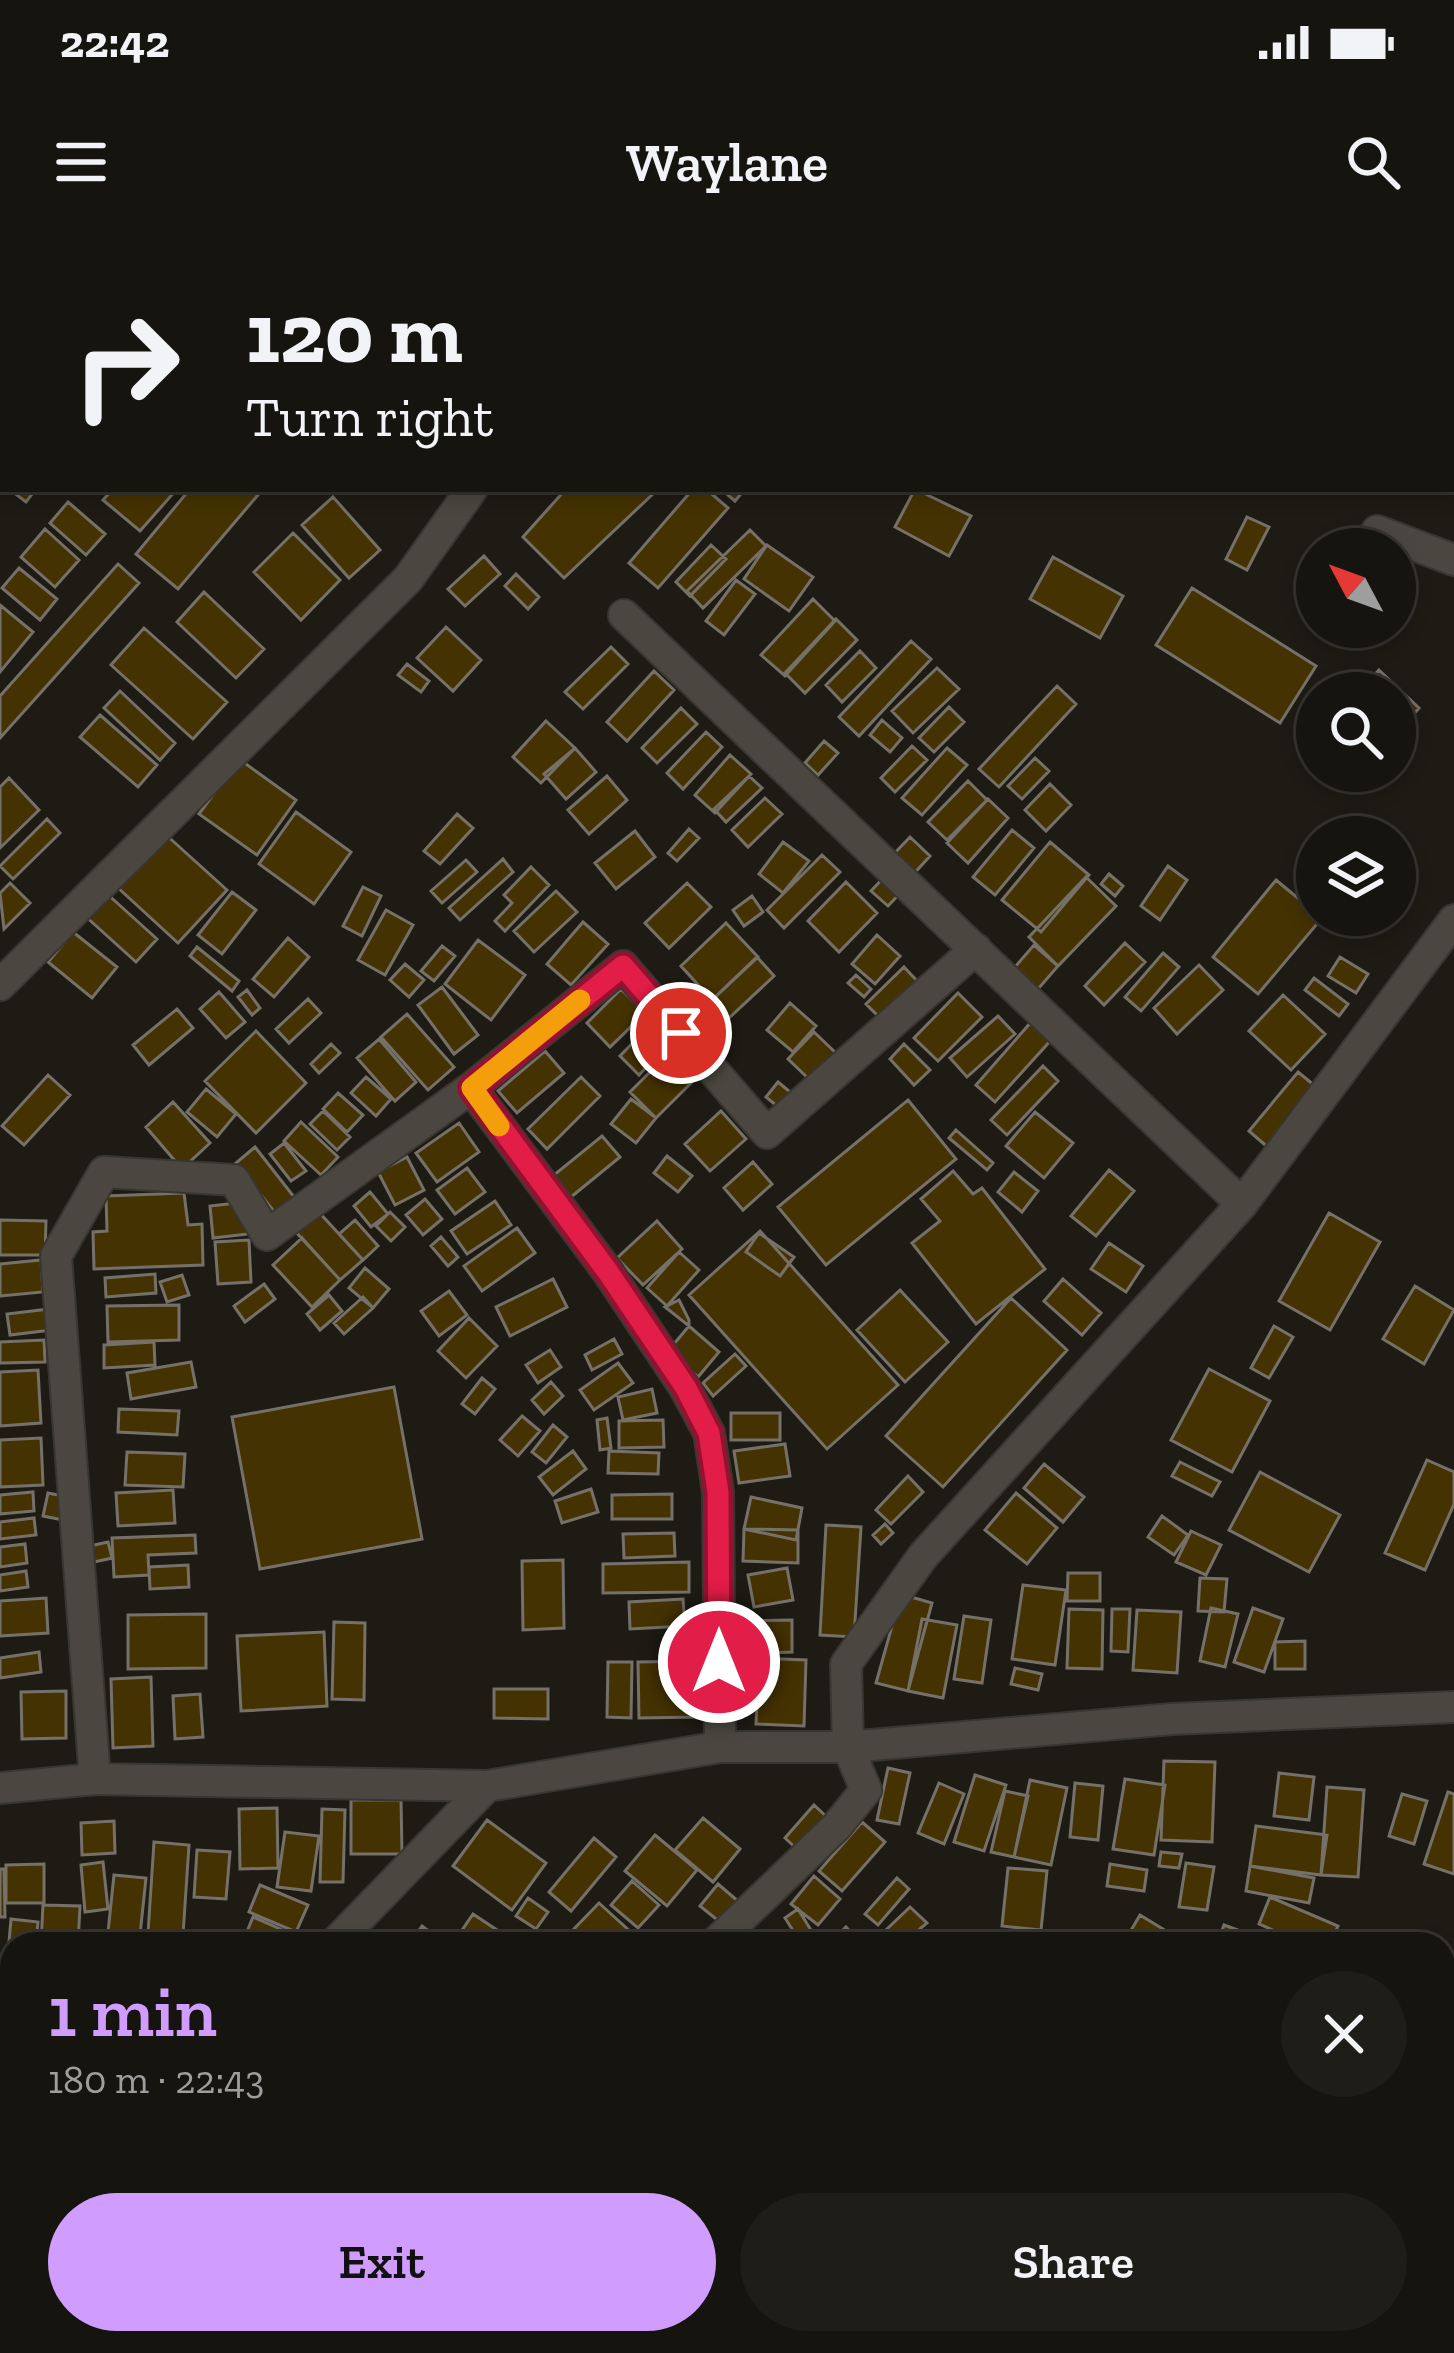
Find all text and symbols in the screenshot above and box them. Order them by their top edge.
text: 22:42 [60,15,169,69]
icon: menu [48,129,114,195]
icon: search [1340,129,1406,195]
text: Waylane [626,130,828,195]
text: 120 m [246,283,463,384]
icon: right [48,288,204,444]
text: Turn right [246,385,493,450]
north arrow [1296,528,1416,648]
map controls [1296,528,1416,936]
button: search [1296,672,1416,792]
button: layers [1296,816,1416,936]
pin [630,982,732,1084]
icon: arrive [648,1000,714,1066]
position arrow [656,1599,782,1725]
text: 1 min [48,1968,217,2054]
button: close [1281,1971,1407,2097]
text: 180 m · 22:43 [48,2056,264,2103]
button: Exit [48,2193,716,2331]
button: Share [740,2193,1407,2331]

